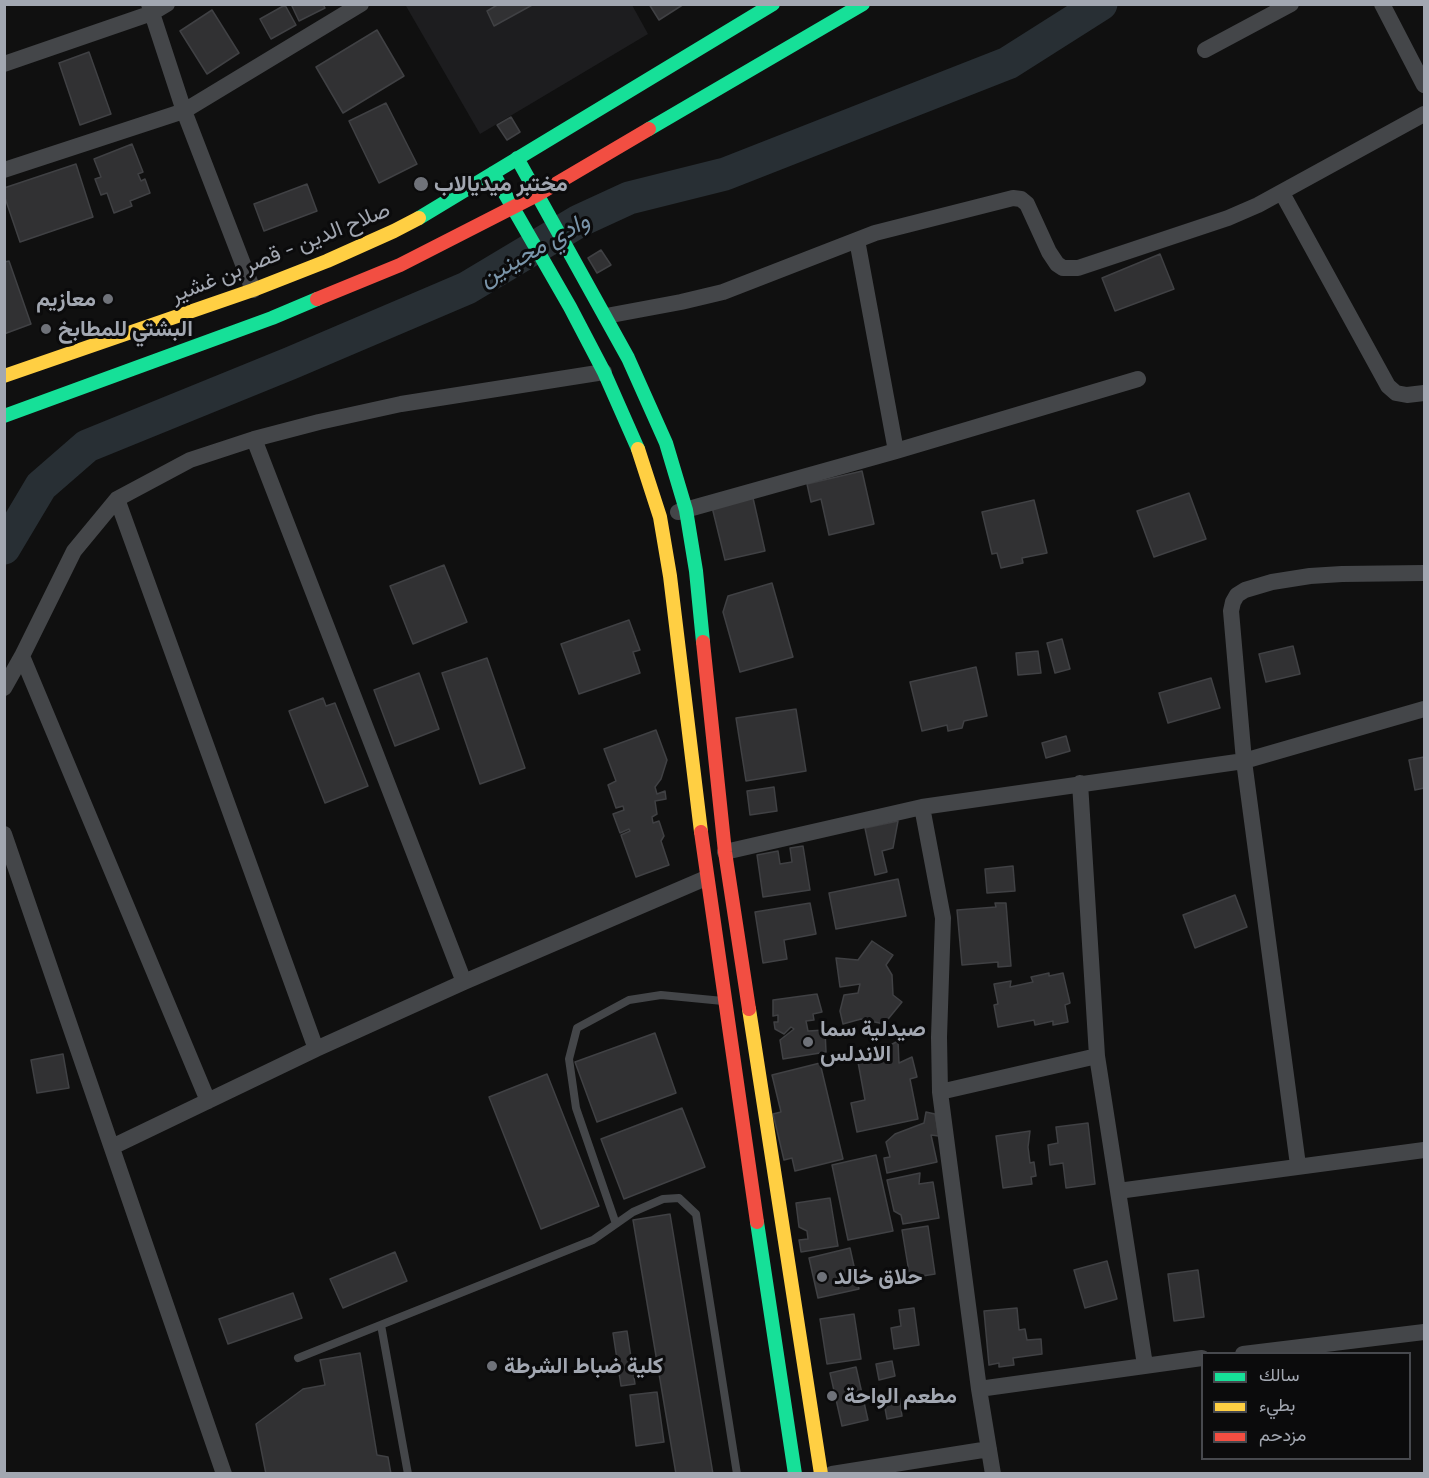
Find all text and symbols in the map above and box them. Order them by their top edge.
place label: مختبر ميديالاب [434,171,568,197]
marker: مختبر ميديالاب [412,175,430,193]
street label: صلاح الدين - قصر بن غشير [166,196,394,308]
water label: وادي مجينين [474,206,594,292]
place label: معازيم [36,286,96,312]
marker: معازيم [101,292,115,306]
place label: البشتي للمطابخ [58,316,193,342]
marker: البشتي للمطابخ [39,322,53,336]
place label: صيدلية سما الاندلس [820,1016,926,1068]
marker: صيدلية سما الاندلس [801,1035,815,1049]
place label: حلاق خالد [834,1264,922,1290]
marker: حلاق خالد [815,1270,829,1284]
legend [1201,1352,1411,1460]
place label: كلية ضباط الشرطة [504,1353,663,1379]
marker: كلية ضباط الشرطة [485,1359,499,1373]
text: سالك [1259,1363,1299,1385]
place label: مطعم الواحة [844,1383,957,1409]
marker: مطعم الواحة [825,1389,839,1403]
text: بطيء [1259,1393,1295,1415]
text: مزدحم [1259,1423,1306,1445]

